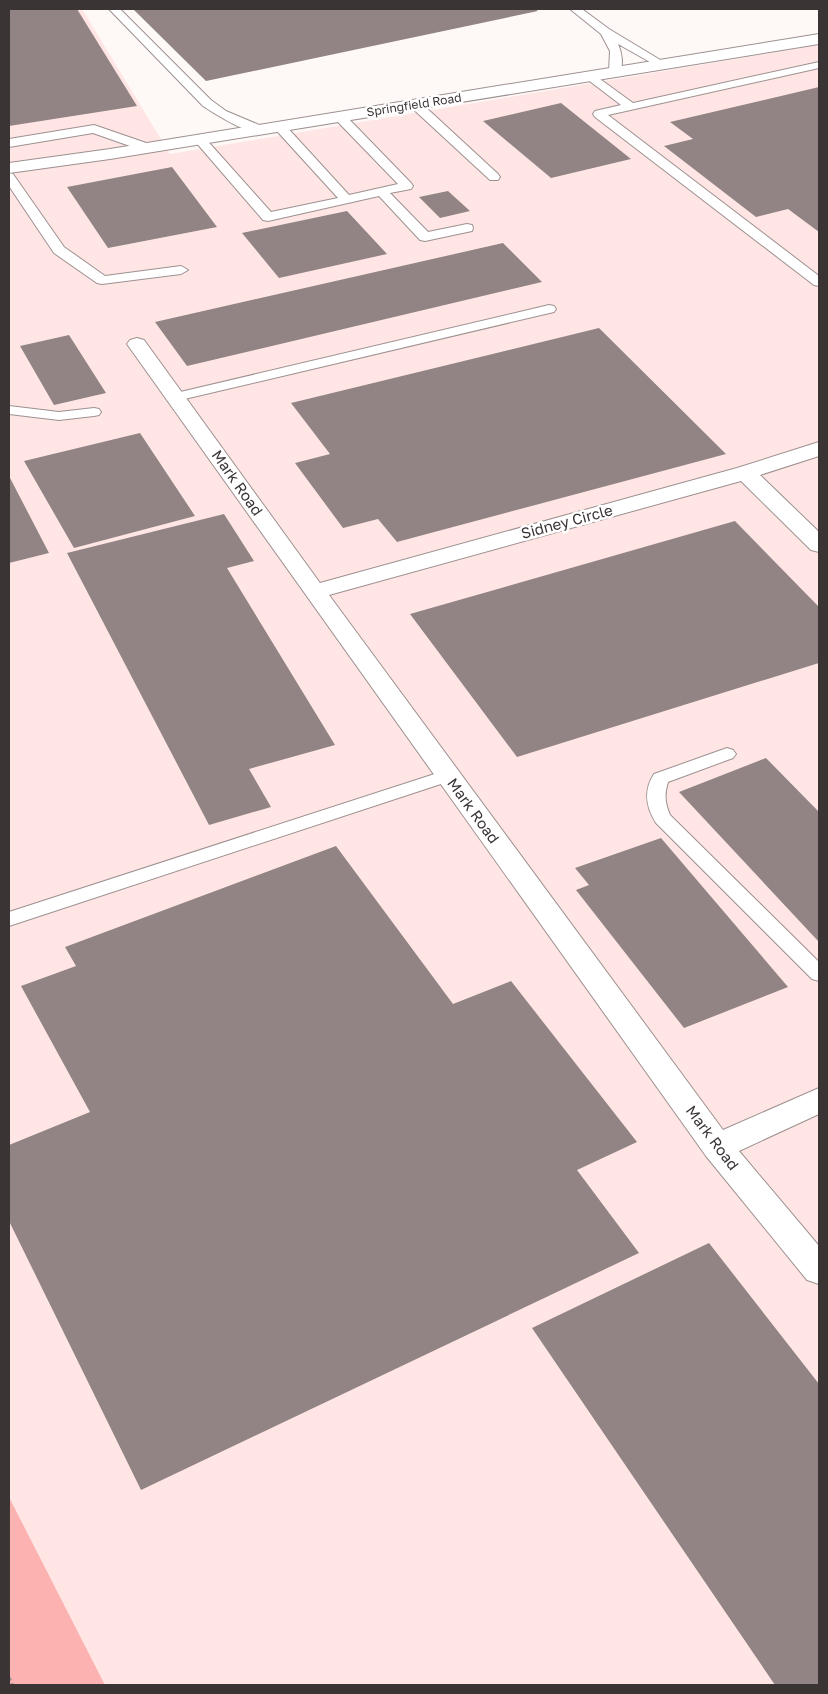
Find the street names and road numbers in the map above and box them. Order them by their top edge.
street label: Springfield Road [365,90,462,119]
street label: Mark Road [209,446,267,519]
street label: Sidney Circle [519,500,615,542]
street label: Mark Road [444,774,503,847]
street label: Mark Road [683,1102,743,1173]

